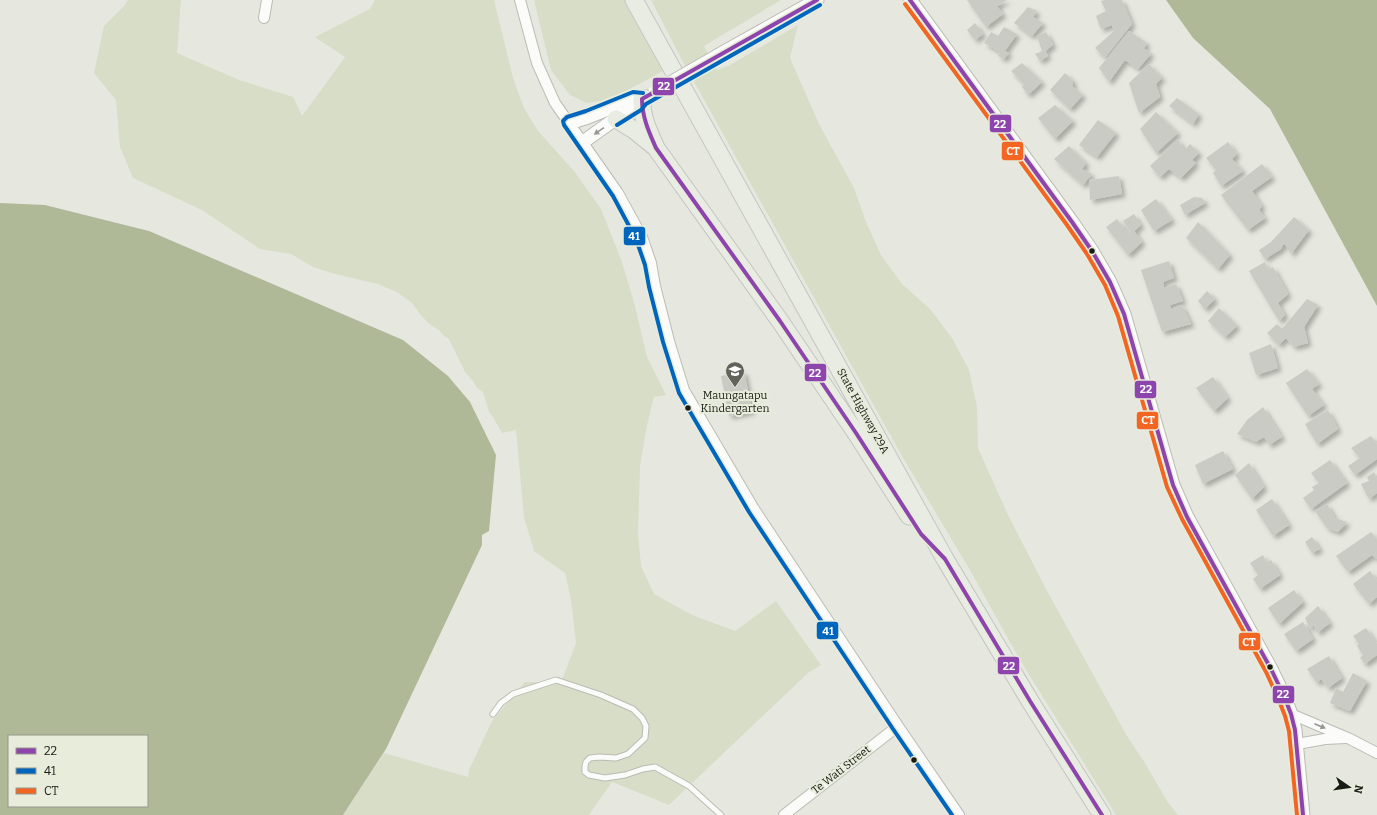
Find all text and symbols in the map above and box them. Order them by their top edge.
line badge: 22 [652,77,675,96]
text: 22 [658,80,670,93]
line badge: 22 [989,114,1012,133]
text: 22 [994,118,1006,131]
one-way arrow [594,127,604,135]
line badge: CT [1001,141,1024,161]
text: CT [1006,145,1020,158]
line badge: 41 [623,226,646,246]
text: 41 [628,230,640,243]
unlabelled marker [1087,246,1097,256]
school or university icon: Maungatapu Kindergarten [724,360,746,388]
line badge: 22 [804,363,827,382]
street label: State Highway 29A [834,366,892,456]
text: 22 [809,367,821,380]
line badge: 22 [1134,380,1157,399]
text: 22 [1140,383,1152,396]
place label: Maungatapu Kindergarten [701,389,769,415]
unlabelled marker [683,403,693,413]
line badge: CT [1136,411,1159,430]
text: CT [1141,414,1155,427]
line badge: 41 [816,621,839,640]
text: 41 [822,625,834,638]
line badge: CT [1238,632,1261,651]
text: CT [1242,636,1256,649]
line badge: 22 [997,656,1020,675]
text: 22 [1003,660,1015,673]
unlabelled marker [1265,662,1275,672]
line badge: 22 [1272,685,1295,704]
text: 22 [1277,688,1289,701]
one-way arrow [1314,723,1325,729]
legend [8,735,148,807]
street label: Te Wati Street [809,743,873,797]
text: 22 [44,744,57,758]
unlabelled marker [909,755,919,765]
text: 41 [44,764,56,778]
north arrow [1329,767,1369,807]
text: CT [44,784,58,798]
text: N [1351,784,1366,795]

